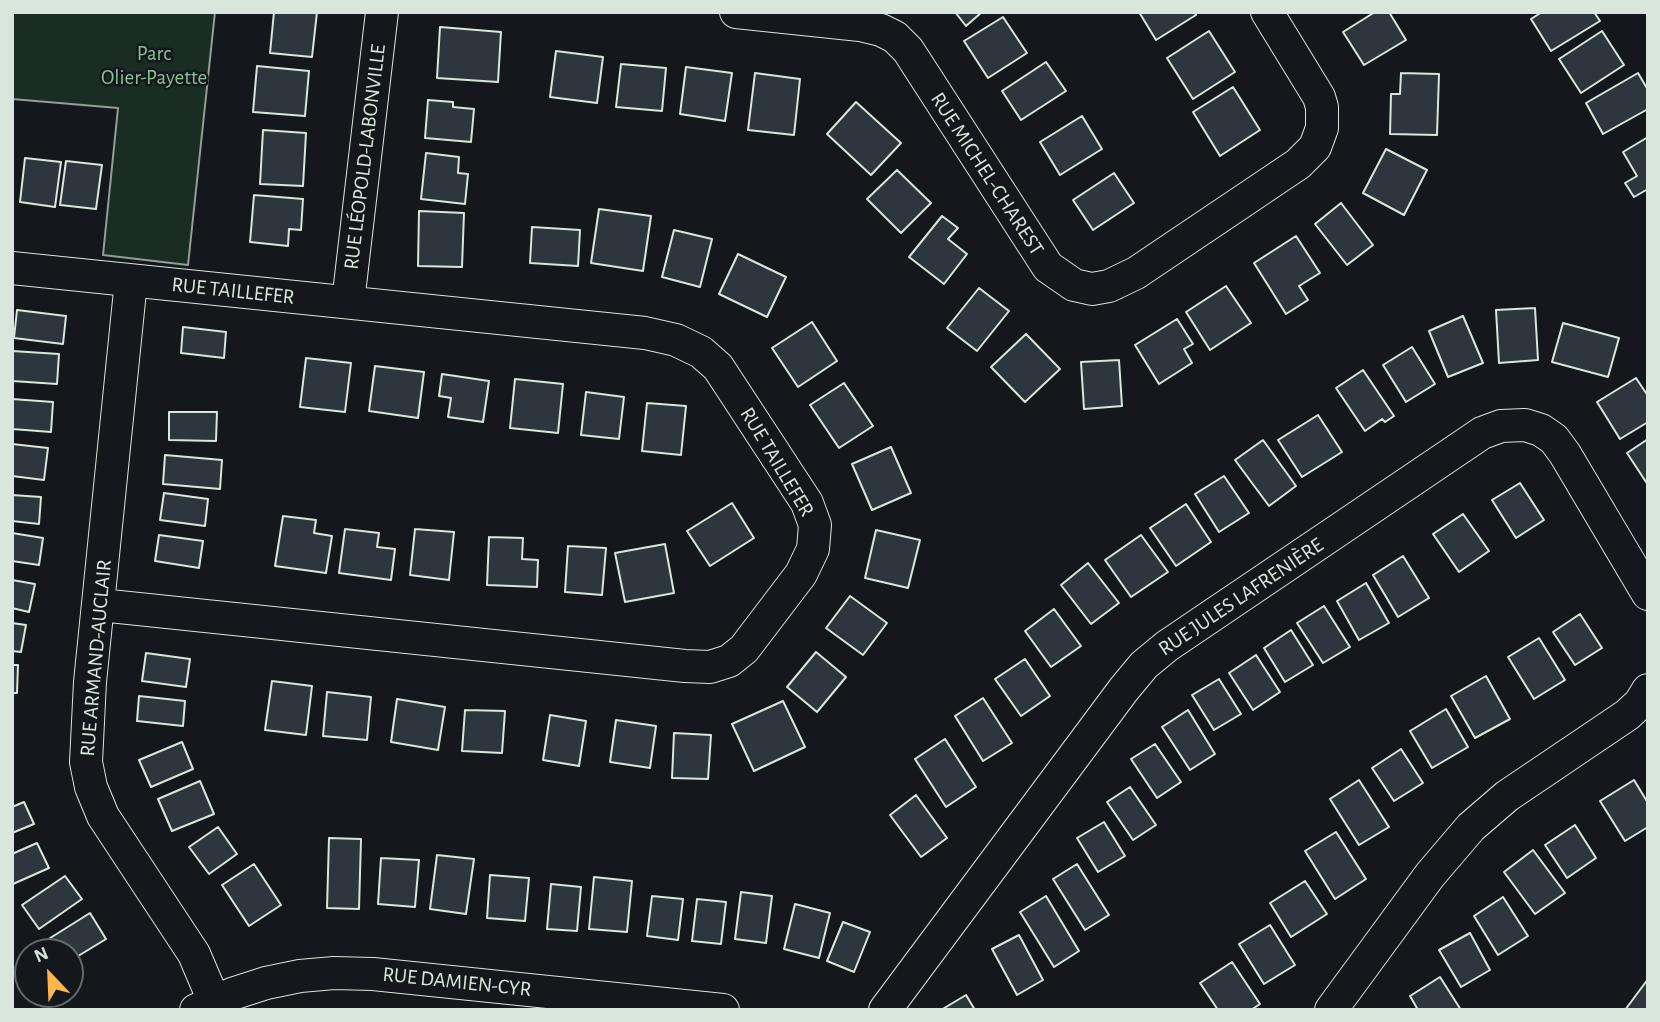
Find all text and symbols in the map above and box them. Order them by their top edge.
park label: Parc Olier-Payette [101,41,207,91]
street label: RUE LÉOPOLD-LABONVILLE [339,43,391,271]
street label: RUE MICHEL-CHAREST [925,88,1049,260]
street label: RUE TAILLEFER [170,272,296,310]
street label: RUE TAILLEFER [734,403,820,521]
street label: RUE JULES LAFRENIÈRE [1154,532,1328,662]
street label: RUE ARMAND-AUCLAIR [75,558,117,758]
north arrow [14,938,84,1008]
text: N [32,944,51,966]
street label: RUE DAMIEN-CYR [381,962,533,1002]

